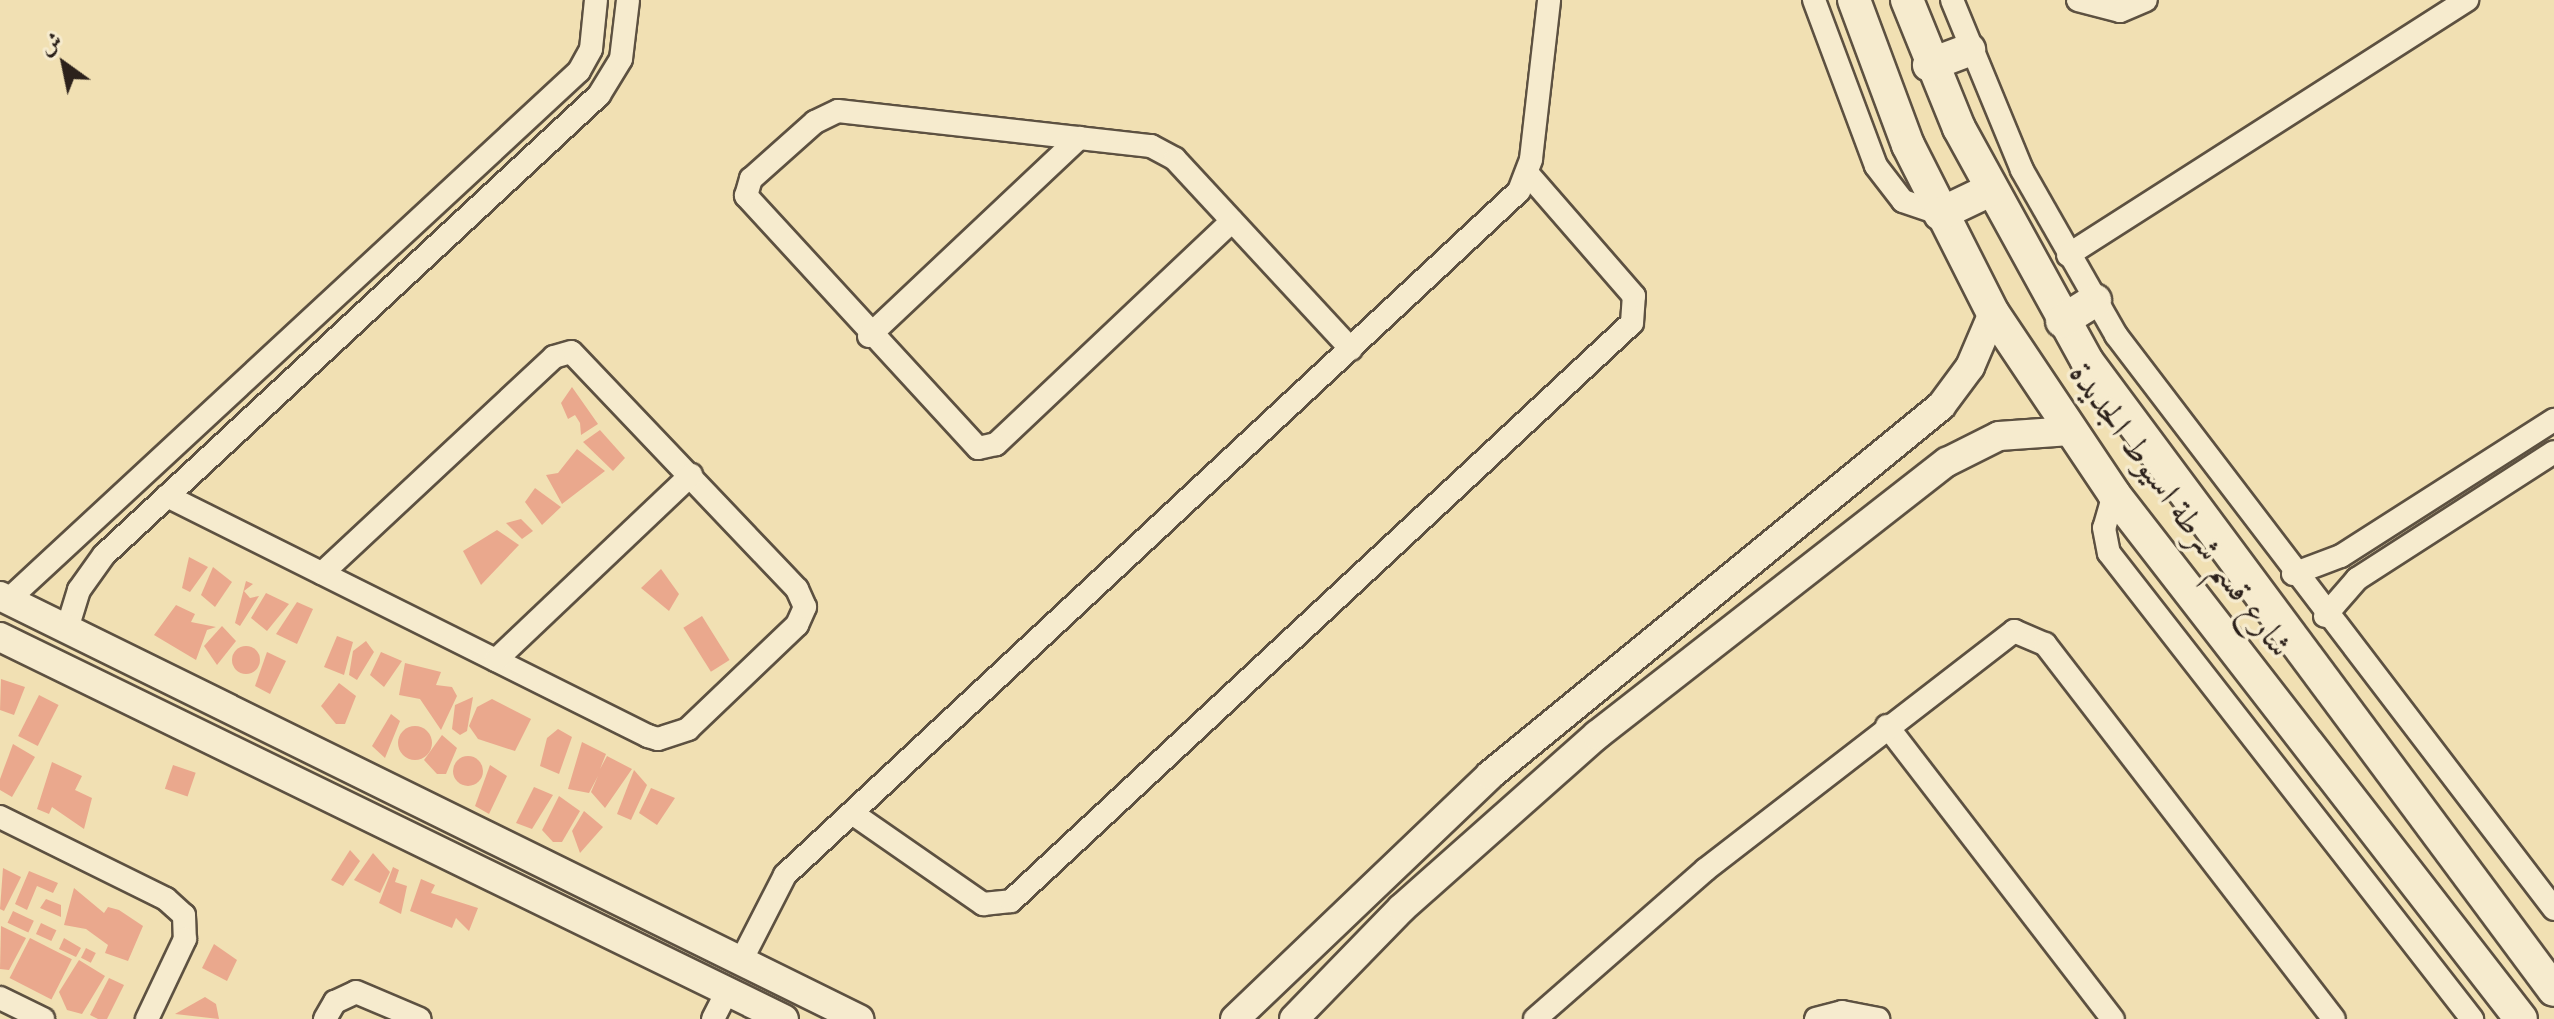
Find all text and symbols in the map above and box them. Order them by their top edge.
north arrow [24,24,104,104]
text: ش [34,25,68,62]
street label: شارع قسم شرطة اسيوط الجديدة [2060,355,2300,665]

